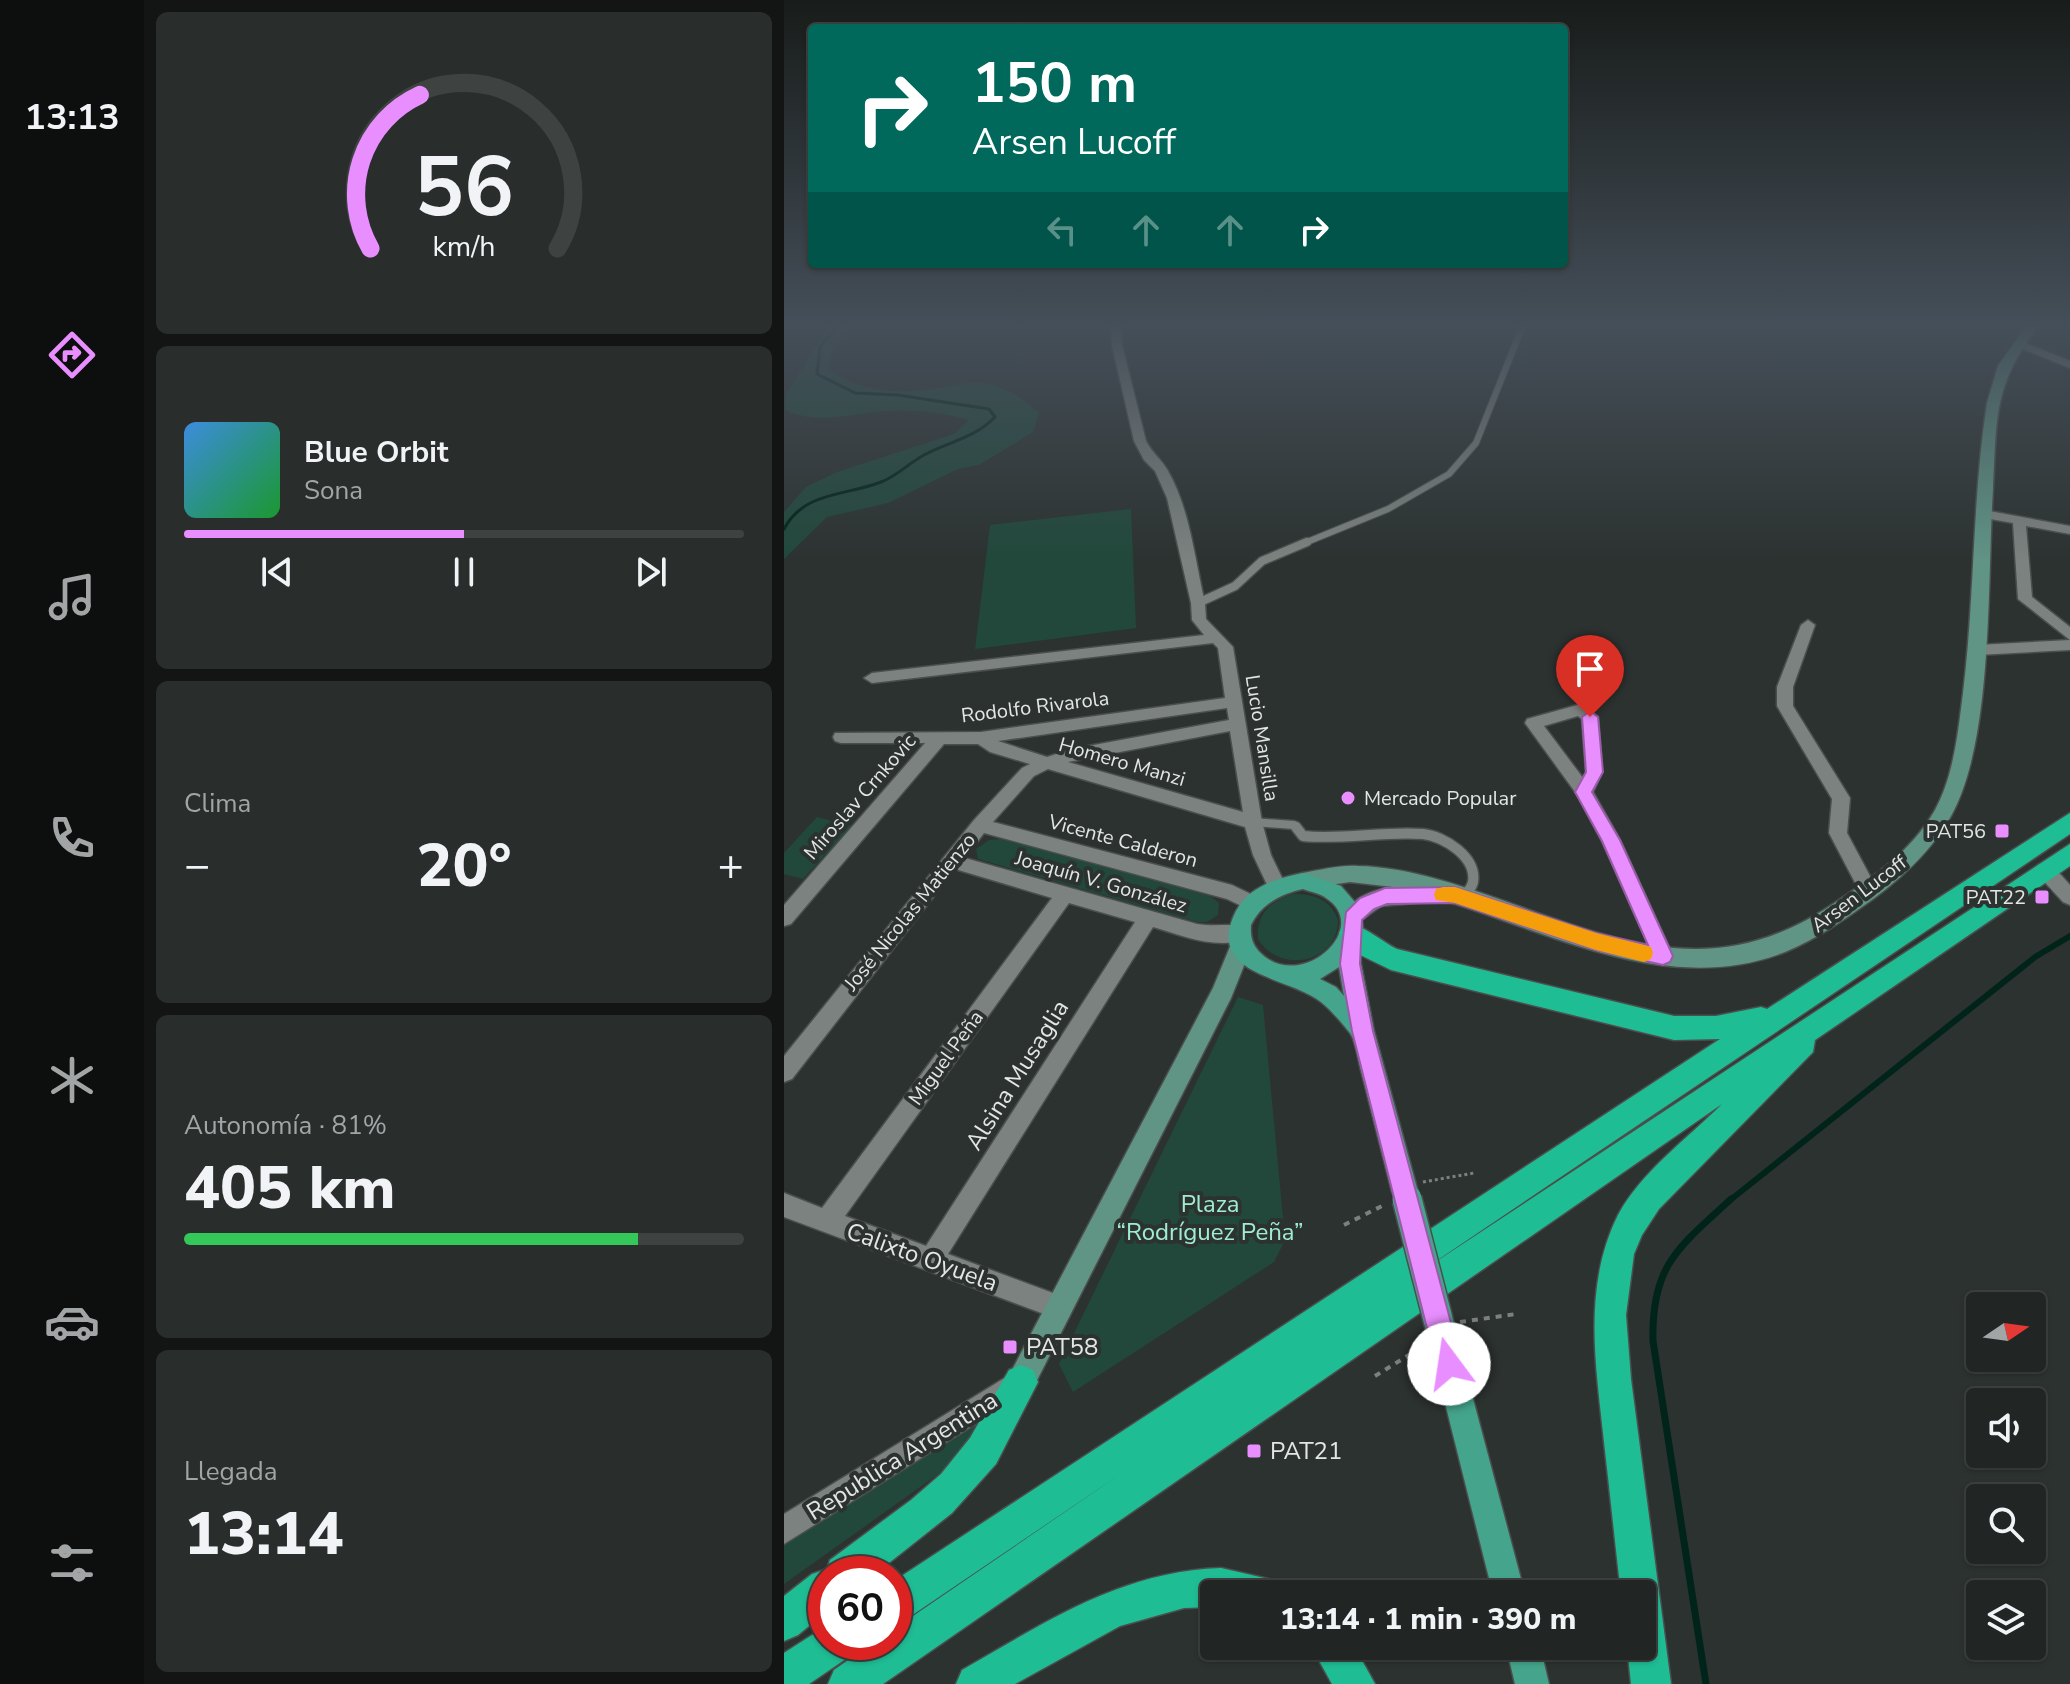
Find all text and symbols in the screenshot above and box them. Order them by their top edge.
text: 150 m [972,45,1137,122]
icon: right [840,56,944,160]
text: 13:13 [24,93,120,142]
text: Arsen Lucoff [972,118,1176,167]
text: 56 [414,131,514,244]
icon: left [1040,208,1084,252]
icon: ahead [1124,208,1168,252]
icon: ahead [1208,208,1252,252]
icon: right [1292,208,1336,252]
text: km/h [433,227,495,266]
icon: directions [44,327,100,383]
text: Blue Orbit [304,432,448,473]
text: Sona [304,473,363,508]
icon: previous [255,550,299,594]
icon: pause [442,550,486,594]
icon: next [629,550,673,594]
icon: music [44,569,100,625]
pin [1556,635,1624,717]
icon: arrive [1568,647,1612,691]
street label: Lucio Mansilla [1239,673,1285,803]
street label: Rodolfo Rivarola [959,685,1111,729]
street label: Miroslav Crnkovic [798,728,922,866]
street label: Homero Manzi [1056,731,1188,793]
place label: Mercado Popular [1364,785,1516,812]
text: Clima [184,786,251,821]
marker: Mercado Popular [1339,789,1357,807]
street label: Vicente Calderon [1044,808,1201,874]
icon: phone [44,810,100,866]
place label: PAT56 [1926,818,1986,845]
marker: PAT56 [1993,822,2011,840]
text: 20° [416,825,512,907]
street label: José Nicolas Matienzo [837,828,982,997]
text: − [184,836,210,896]
text: + [718,836,744,896]
street label: Joaquín V. González [1011,844,1190,919]
street label: Arsen Lucoff [1806,849,1913,939]
place label: PAT22 [1966,884,2026,911]
marker: PAT22 [2033,888,2051,906]
street label: Alsina Musaglia [958,994,1076,1156]
street label: Miguel Peña [902,1005,990,1111]
icon: climate [44,1052,100,1108]
text: Autonomía · 81% [184,1108,387,1143]
text: 405 km [184,1147,396,1229]
park label: Plaza “Rodríguez Peña” [1116,1188,1304,1248]
street label: Calixto Oyuela [842,1215,1002,1299]
north arrow [1966,1292,2046,1372]
map controls [1966,1292,2046,1660]
icon: car [44,1294,100,1350]
position arrow [1407,1322,1491,1406]
place label: PAT58 [1026,1331,1098,1363]
marker: PAT58 [1001,1338,1019,1356]
street label: Republica Argentina [801,1384,1003,1528]
button: sound [1966,1388,2046,1468]
place label: PAT21 [1270,1435,1342,1467]
marker: PAT21 [1245,1442,1263,1460]
text: Llegada [184,1454,277,1489]
button: search [1966,1484,2046,1564]
text: 13:14 [184,1493,344,1575]
icon: filters [44,1535,100,1591]
speed limit sign: 60 [808,1556,912,1660]
button: layers [1966,1580,2046,1660]
text: 13:14 · 1 min · 390 m [1280,1599,1576,1640]

